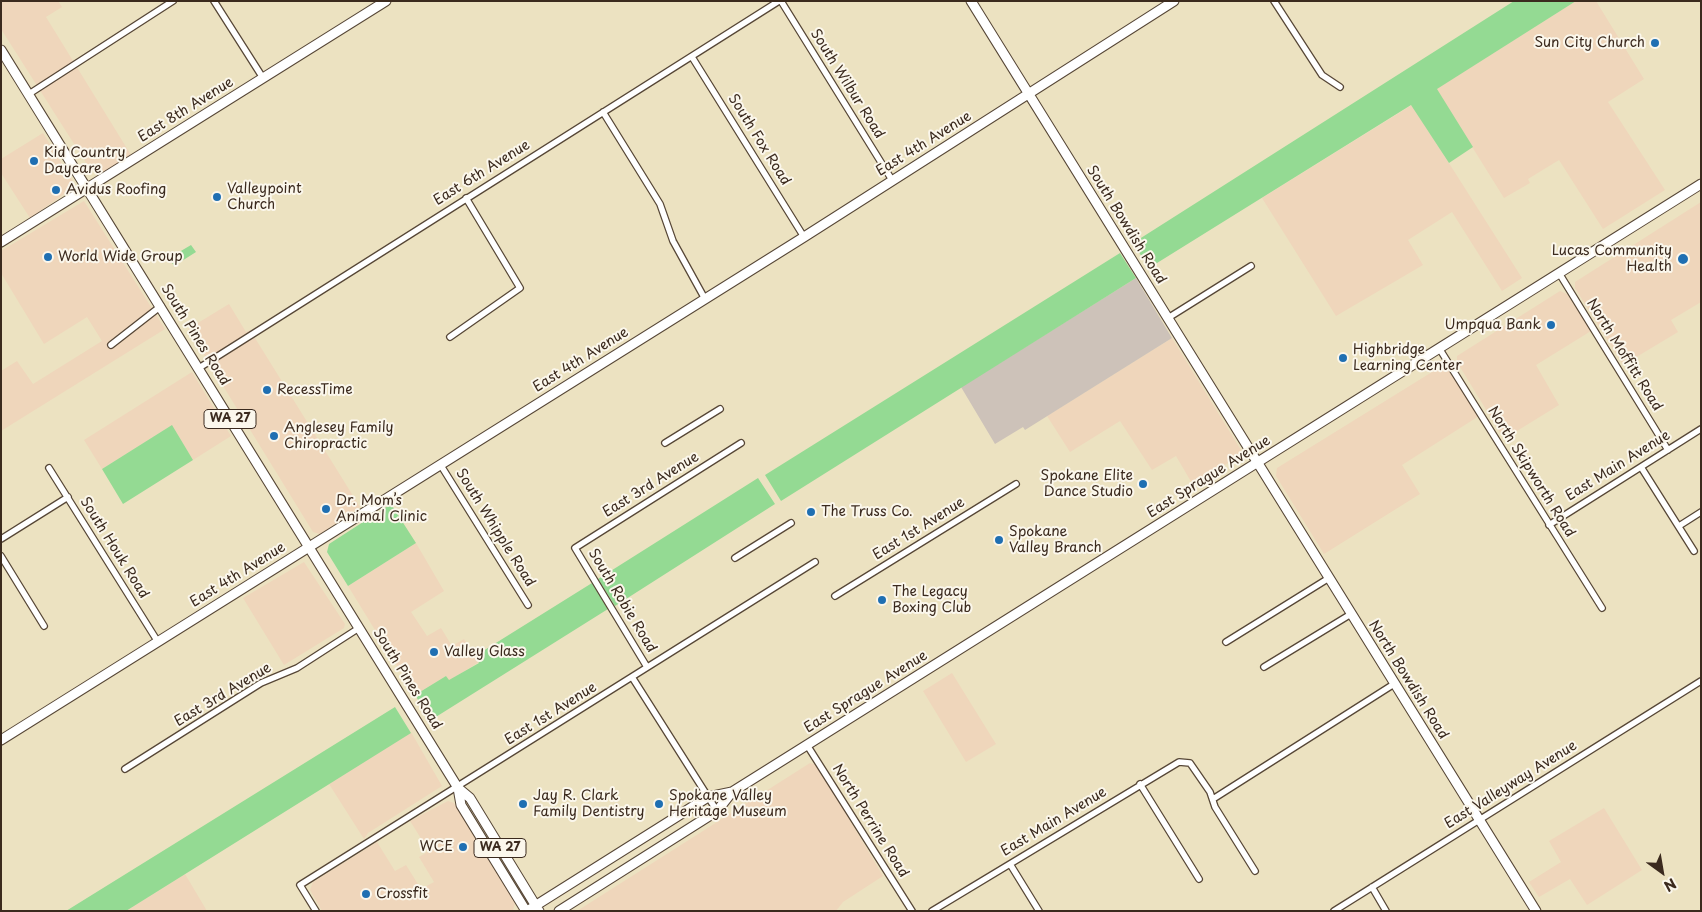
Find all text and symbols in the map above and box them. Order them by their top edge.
street label: South Wilbur Road [807,26,887,142]
place label: Sun City Church [1534,35,1645,51]
marker: Sun City Church [1649,37,1661,49]
street label: East 8th Avenue [135,74,237,146]
street label: South Fox Road [724,91,794,189]
street label: East 4th Avenue [873,108,975,180]
street label: East 6th Avenue [431,137,533,209]
place label: Kid Country Daycare [44,145,125,178]
marker: Kid Country Daycare [28,155,40,167]
street label: South Bowdish Road [1083,163,1169,287]
place label: Valleypoint Church [227,181,302,213]
place label: Avidus Roofing [66,182,166,198]
marker: Avidus Roofing [50,184,62,196]
marker: Valleypoint Church [211,191,223,203]
place label: Lucas Community Health [1552,243,1672,276]
place label: World Wide Group [58,249,183,265]
marker: World Wide Group [42,251,54,263]
marker: Lucas Community Health [1676,252,1690,266]
street label: South Pines Road [157,281,233,389]
street label: North Moffitt Road [1583,296,1665,414]
place label: Umpqua Bank [1445,317,1541,333]
marker: Umpqua Bank [1545,319,1557,331]
street label: East 4th Avenue [530,324,632,396]
place label: Highbridge Learning Center [1353,342,1462,374]
marker: Highbridge Learning Center [1337,352,1349,364]
place label: RecessTime [277,382,353,398]
marker: RecessTime [261,384,273,396]
street label: North Skipworth Road [1484,404,1578,540]
road number: WA 27 [204,409,256,428]
place label: Anglesey Family Chiropractic [284,420,394,452]
street label: East Main Avenue [1563,427,1673,505]
marker: Anglesey Family Chiropractic [268,430,280,442]
street label: East Sprague Avenue [1144,432,1274,522]
street label: East 3rd Avenue [600,449,702,521]
street label: South Whipple Road [452,466,538,590]
place label: Spokane Elite Dance Studio [1041,468,1133,501]
marker: Spokane Elite Dance Studio [1137,478,1149,490]
place label: Dr. Mom’s Animal Clinic [336,493,427,526]
street label: South Houk Road [76,494,152,602]
street label: East 1st Avenue [870,494,968,564]
marker: Dr. Mom’s Animal Clinic [320,503,332,515]
place label: The Truss Co. [821,504,913,520]
marker: The Truss Co. [805,506,817,518]
place label: Spokane Valley Branch [1009,524,1102,556]
marker: Spokane Valley Branch [993,534,1005,546]
street label: East 4th Avenue [187,539,289,611]
street label: South Robie Road [584,546,660,656]
place label: The Legacy Boxing Club [892,584,971,616]
marker: The Legacy Boxing Club [876,594,888,606]
street label: North Bowdish Road [1365,617,1451,743]
street label: South Pines Road [369,625,445,733]
place label: Valley Glass [444,644,525,660]
marker: Valley Glass [428,646,440,658]
street label: East Sprague Avenue [801,647,931,737]
street label: East 3rd Avenue [172,660,274,730]
street label: East 1st Avenue [502,679,600,749]
street label: East Valleyway Avenue [1442,737,1580,833]
street label: North Perrine Road [828,761,912,881]
street label: East Main Avenue [998,784,1110,860]
place label: Jay R. Clark Family Dentistry [533,788,645,820]
place label: Spokane Valley Heritage Museum [669,788,787,820]
marker: Jay R. Clark Family Dentistry [517,798,529,810]
marker: Spokane Valley Heritage Museum [653,798,665,810]
road number: WA 27 [474,838,526,858]
place label: WCE [420,839,453,855]
marker: WCE [457,841,469,853]
north arrow [1637,847,1687,897]
text: N [1660,873,1680,897]
place label: Crossfit [376,886,428,902]
marker: Crossfit [360,888,372,900]

